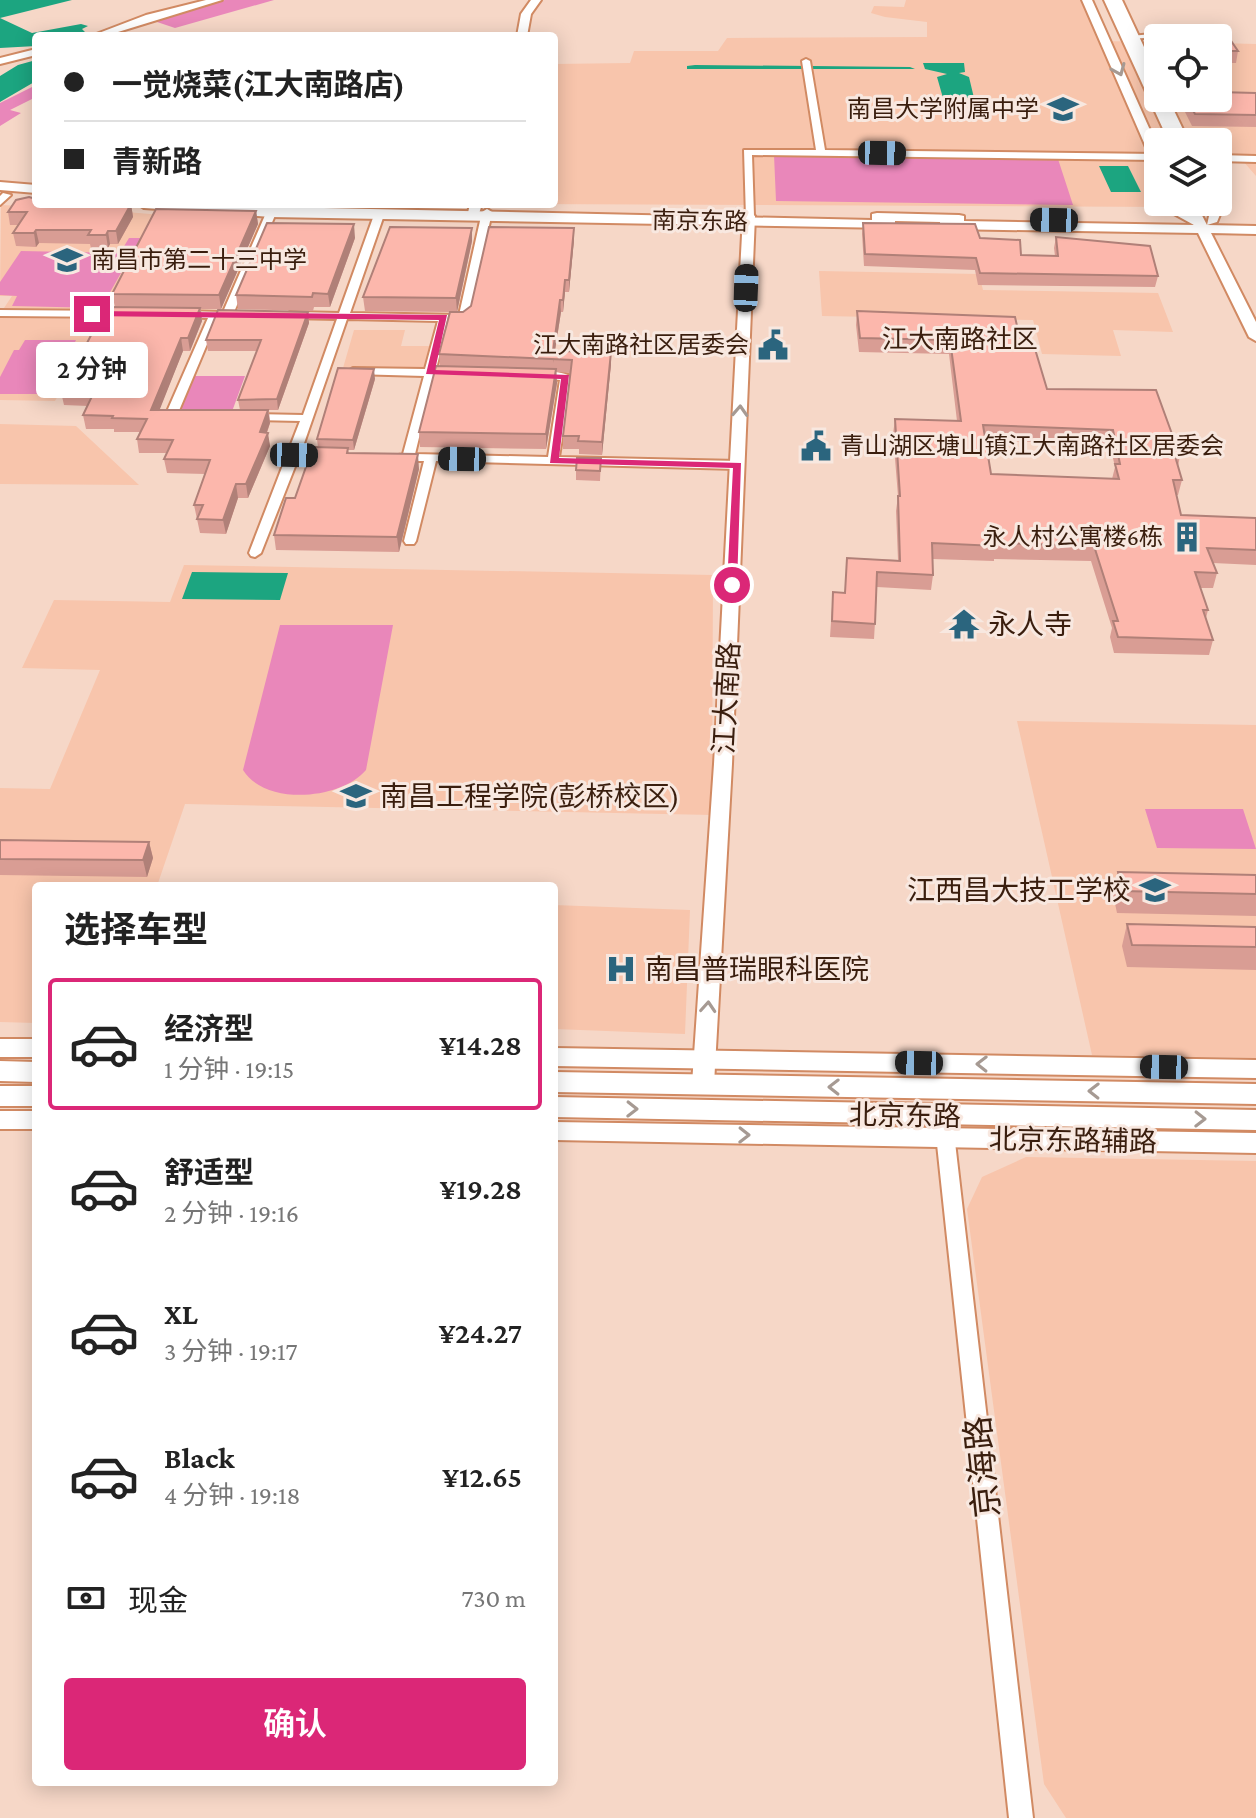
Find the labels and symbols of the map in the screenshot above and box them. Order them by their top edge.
one-way arrow [1109,62,1125,76]
school or university icon: 南昌大学附属中学 [1046,92,1080,126]
place label: 南昌大学附属中学 [847,95,1039,122]
car [858,141,906,165]
street label: 南京东路 [652,206,748,235]
car [1030,208,1078,232]
school or university icon: 南昌市第二十三中学 [50,243,84,277]
place label: 南昌市第二十三中学 [91,246,307,273]
car [733,264,759,312]
route end [74,296,110,332]
district label: 江大南路社区 [882,325,1038,354]
public building icon: 江大南路社区居委会 [756,328,790,362]
place label: 江大南路社区居委会 [533,331,749,358]
callout: 2 分钟 [36,342,148,398]
one-way arrow [732,405,749,417]
public building icon: 青山湖区塘山镇江大南路社区居委会 [799,429,833,463]
place label: 青山湖区塘山镇江大南路社区居委会 [840,432,1224,459]
car [270,443,318,467]
car [438,447,486,471]
building icon: 永人村公寓楼6栋 [1170,520,1204,554]
place label: 永人村公寓楼6栋 [983,523,1163,550]
route start [714,567,750,603]
temple icon: 永人寺 [947,607,981,641]
place label: 永人寺 [988,609,1072,640]
street label: 江大南路 [708,641,745,755]
school or university icon: 南昌工程学院(彭桥校区) [339,779,373,813]
place label: 南昌工程学院(彭桥校区) [380,781,680,813]
school or university icon: 江西昌大技工学校 [1138,873,1172,907]
place label: 江西昌大技工学校 [907,875,1131,906]
hospital icon: 南昌普瑞眼科医院 [604,952,638,986]
place label: 南昌普瑞眼科医院 [645,954,869,985]
one-way arrow [699,1000,716,1013]
car [895,1051,943,1075]
car [1140,1055,1188,1079]
one-way arrow [975,1056,988,1073]
one-way arrow [827,1078,840,1096]
one-way arrow [1087,1083,1100,1100]
street label: 北京东路 [849,1099,961,1132]
one-way arrow [626,1100,639,1118]
one-way arrow [1194,1110,1207,1128]
street label: 北京东路辅路 [989,1124,1157,1157]
one-way arrow [738,1126,751,1143]
street label: 京海路 [959,1414,1006,1520]

